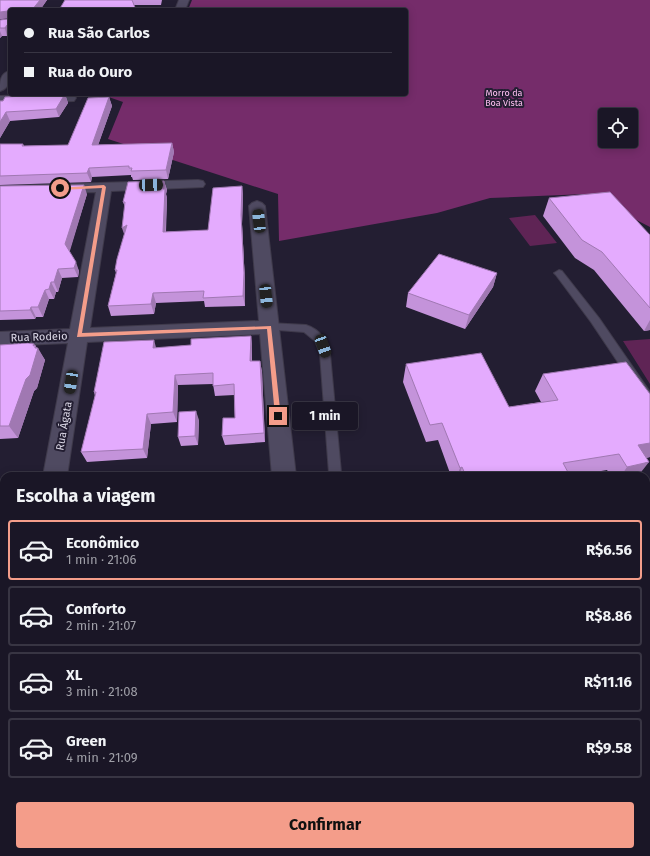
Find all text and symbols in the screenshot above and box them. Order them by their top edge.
text: Rua São Carlos [48,24,150,42]
text: Rua do Ouro [48,63,132,81]
park label: Morro da Boa Vista [485,88,523,108]
map controls [598,108,638,148]
button: locate [598,108,638,148]
route start [51,179,69,197]
car [139,179,163,191]
car [252,208,266,234]
car [259,283,273,309]
street label: Rua Rodeio [10,330,68,344]
car [313,333,333,359]
car [63,369,79,395]
street label: Rua Ágata [52,400,75,452]
callout: 1 min [292,402,358,430]
route end [269,407,287,425]
text: 1 min [309,408,341,423]
text: Escolha a viagem [16,485,156,507]
icon: car [18,532,54,568]
text: Econômico [66,534,139,552]
text: R$6.56 [586,541,632,559]
text: 1 min · 21:06 [66,552,137,567]
icon: car [18,598,54,634]
text: Conforto [66,600,126,618]
text: R$8.86 [585,607,632,625]
text: 2 min · 21:07 [66,618,136,633]
icon: car [18,664,54,700]
text: XL [66,666,82,684]
text: R$11.16 [584,673,632,691]
text: 3 min · 21:08 [66,684,138,699]
icon: car [18,730,54,766]
text: Green [66,732,106,750]
text: R$9.58 [586,739,632,757]
text: 4 min · 21:09 [66,750,138,765]
button: Confirmar [16,802,634,848]

